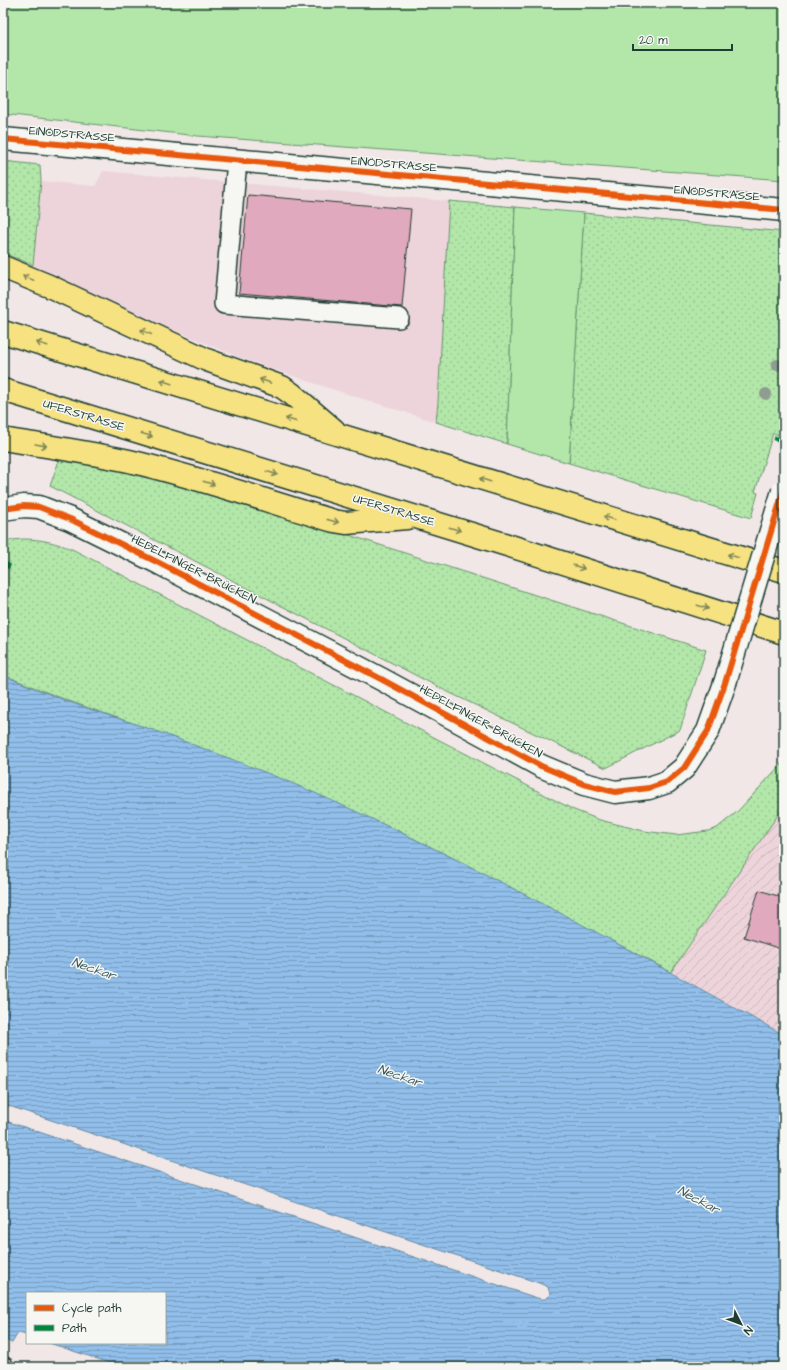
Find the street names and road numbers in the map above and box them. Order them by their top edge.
street label: EINÖDSTRASSE [28,122,116,147]
street label: EINÖDSTRASSE [350,152,438,177]
street label: EINÖDSTRASSE [673,181,761,206]
street label: UFERSTRASSE [41,395,127,436]
street label: UFERSTRASSE [351,490,437,531]
street label: HEDELFINGER BRÜCKEN [128,531,260,609]
street label: HEDELFINGER BRÜCKEN [416,681,546,763]

